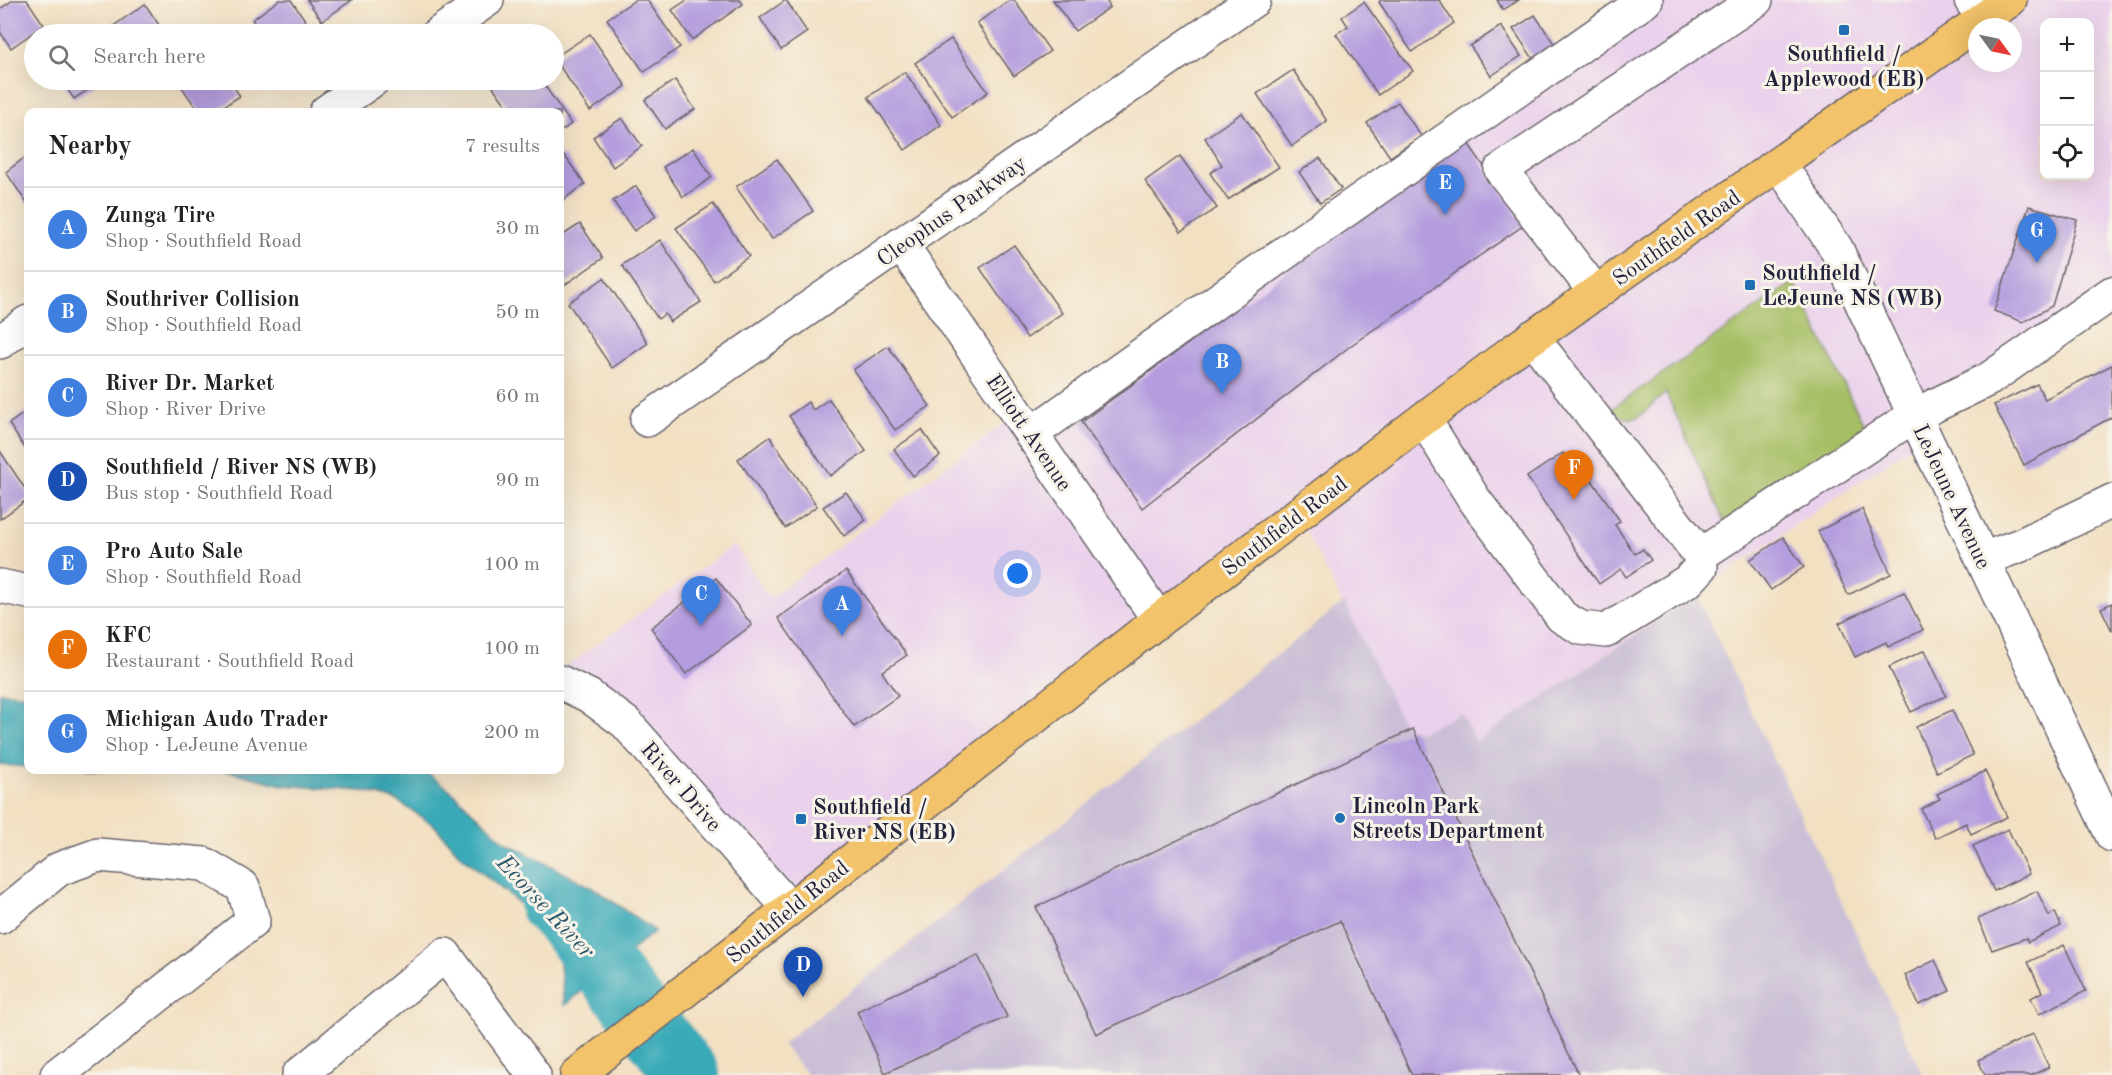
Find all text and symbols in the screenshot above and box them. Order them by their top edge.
north arrow [1968,18,2022,72]
map controls [2040,18,2094,180]
button: + [2040,18,2094,72]
marker: Southfield / Applewood (EB) [1837,23,1851,37]
search box [24,24,564,90]
icon: search [45,41,78,74]
place label: Southfield / Applewood (EB) [1764,44,1924,91]
text: Search here [93,46,206,68]
button: − [2040,72,2094,126]
button: locate [2040,126,2094,180]
text: Nearby [48,134,132,160]
text: 7 results [465,137,540,157]
street label: Cleophus Parkway [874,152,1031,271]
pin: E [1426,166,1464,215]
street label: Southfield Road [1609,187,1745,291]
text: Zunga Tire [105,205,215,227]
pin: G [2018,214,2056,263]
text: A [60,219,75,239]
text: 30 m [495,219,540,239]
text: Shop · Southfield Road [105,232,302,252]
place label: Southfield / LeJeune NS (WB) [1762,263,1942,310]
marker: Southfield / LeJeune NS (WB) [1743,278,1757,292]
text: Southriver Collision [105,289,300,311]
text: B [60,303,75,323]
text: 50 m [495,303,540,323]
text: Shop · Southfield Road [105,316,302,336]
pin: B [1202,344,1242,394]
street label: Elliott Avenue [981,371,1075,495]
text: River Dr. Market [105,373,274,395]
text: C [61,387,74,407]
text: 60 m [495,387,540,407]
text: Shop · River Drive [105,400,266,420]
street label: LeJeune Avenue [1908,421,1994,572]
pin: F [1554,450,1594,500]
text: Southfield / River NS (WB) [105,457,377,479]
text: D [60,471,75,491]
text: 90 m [495,471,540,491]
street label: Southfield Road [1219,473,1352,581]
text: Bus stop · Southfield Road [105,484,333,504]
text: Pro Auto Sale [105,541,243,563]
text: E [61,555,74,575]
text: 100 m [484,555,540,575]
your location [1003,559,1032,588]
text: Shop · Southfield Road [105,568,302,588]
pin: C [682,576,720,626]
pin: A [822,586,862,636]
text: KFC [105,625,151,647]
text: F [61,639,74,659]
text: 100 m [484,639,540,659]
text: Restaurant · Southfield Road [105,652,354,672]
text: Michigan Audo Trader [105,709,328,731]
text: G [60,723,75,743]
text: 200 m [484,723,540,743]
text: Shop · LeJeune Avenue [105,736,308,756]
street label: River Drive [636,738,725,836]
place label: Lincoln Park Streets Department [1352,796,1544,843]
place label: Southfield / River NS (EB) [813,797,956,844]
marker: Lincoln Park Streets Department [1333,811,1347,825]
marker: Southfield / River NS (EB) [794,812,808,826]
water label: Ecorse River [490,850,599,964]
street label: Southfield Road [723,857,854,968]
pin: D [784,948,822,997]

